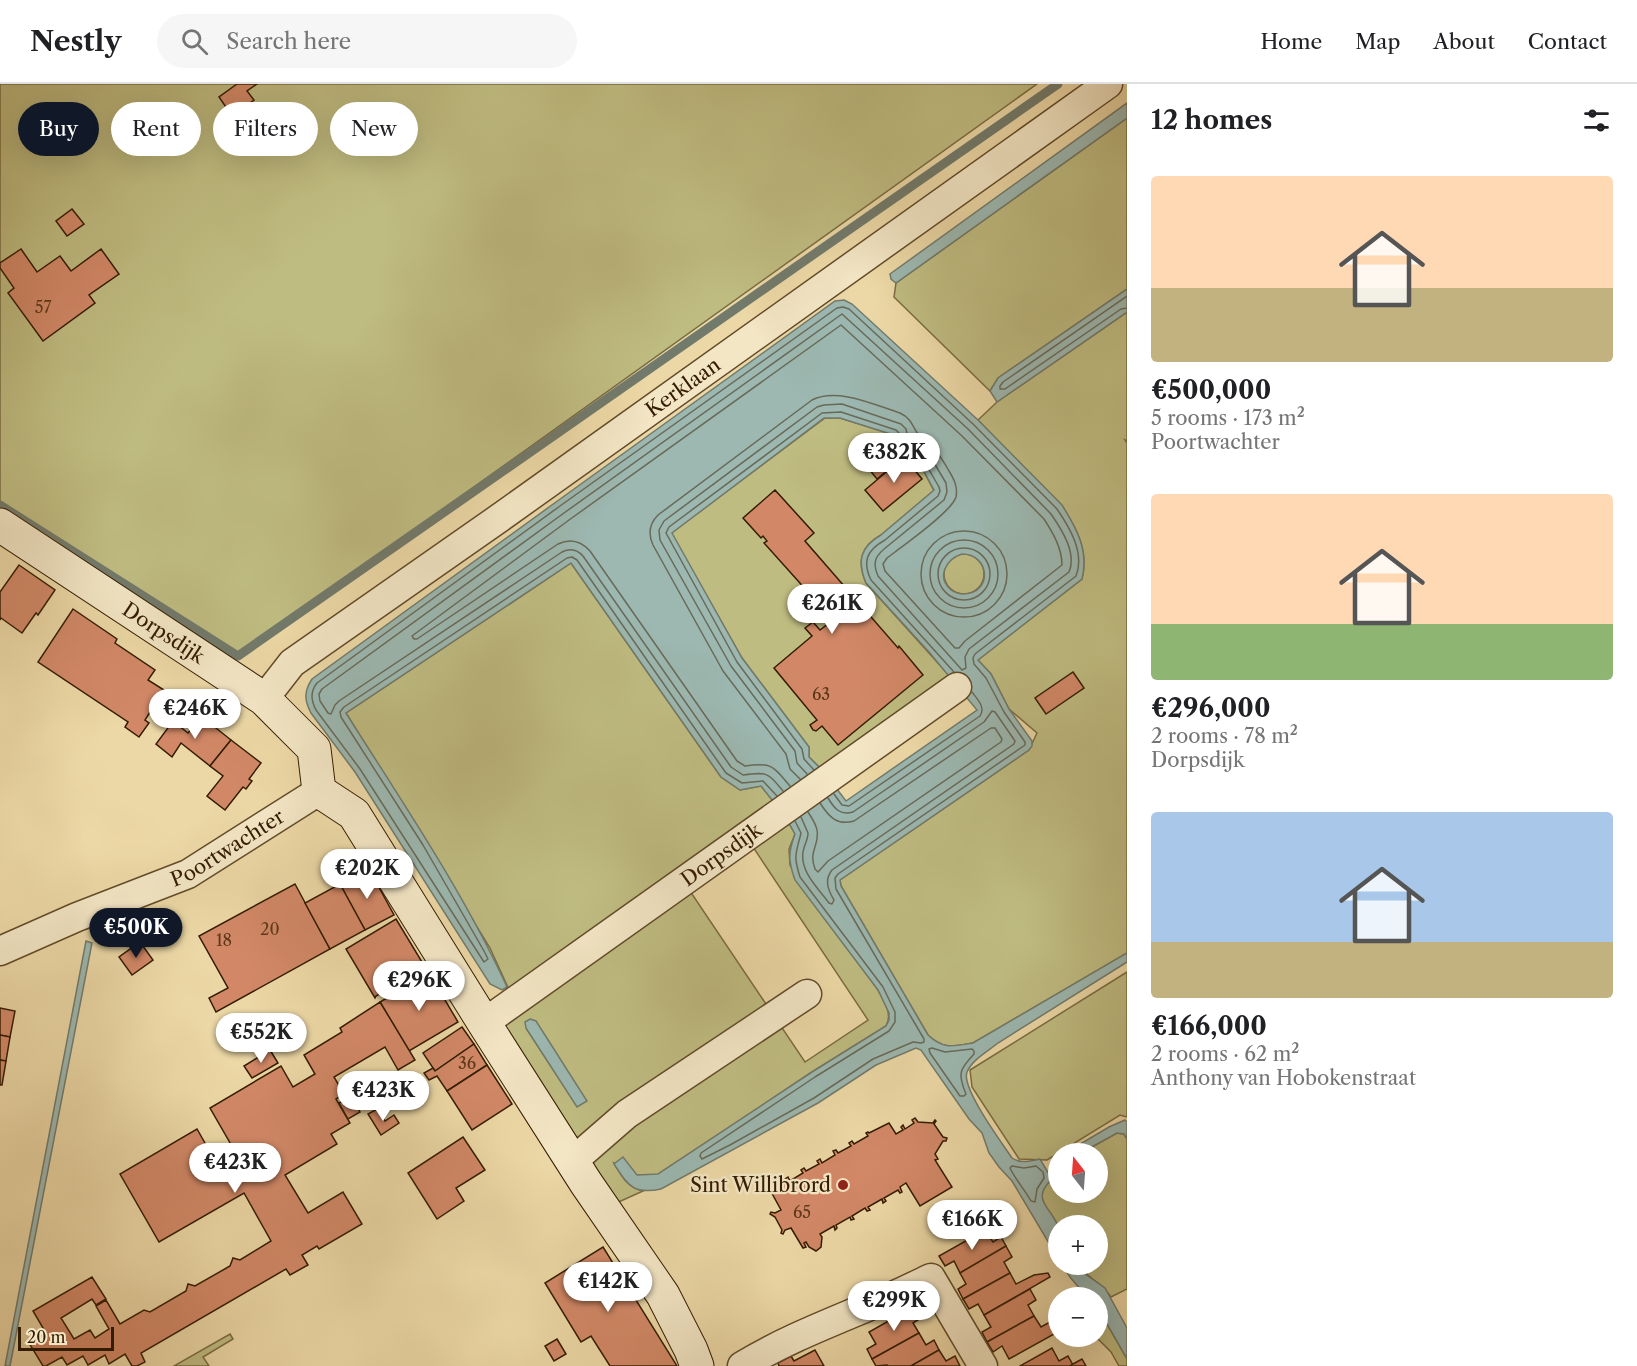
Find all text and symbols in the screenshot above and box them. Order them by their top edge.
search box [157,14,577,68]
text: Nestly [30,24,121,58]
icon: search [178,25,211,58]
text: Search here [226,28,351,55]
text: Home [1261,29,1322,54]
text: Map [1355,29,1400,54]
text: About [1433,29,1495,54]
text: Contact [1528,29,1607,54]
chip: Buy [18,102,99,156]
chip: Rent [111,102,201,156]
chip: Filters [213,102,318,156]
chip: New [330,102,418,156]
text: 12 homes [1151,104,1272,136]
icon: filters [1580,104,1613,137]
icon: home [1328,215,1436,323]
house number: 57 [35,297,51,317]
street label: Kerklaan [641,352,725,422]
text: €500,000 [1151,374,1271,406]
text: 5 rooms · 173 m² [1151,406,1305,430]
text: Poortwachter [1151,430,1280,454]
pin: €382K [852,433,936,484]
text: €382K [862,440,926,464]
icon: home [1328,533,1436,641]
pin: €261K [790,584,874,635]
text: €261K [801,591,863,615]
street label: Dorpsdijk [118,597,210,669]
house number: 63 [812,684,830,704]
pin: €246K [153,689,237,740]
text: €296,000 [1151,692,1270,724]
text: €246K [163,696,227,720]
text: 2 rooms · 78 m² [1151,724,1298,748]
text: Dorpsdijk [1151,748,1244,772]
street label: Poortwachter [167,804,289,892]
street label: Dorpsdijk [676,817,767,891]
pin: €202K [325,849,409,900]
icon: home [1328,851,1436,959]
text: €202K [334,856,400,880]
pin: €500K [94,908,178,959]
text: €500K [103,915,169,939]
house number: 20 [260,919,280,939]
house number: 18 [216,930,232,950]
pin: €296K [377,961,461,1012]
text: €296K [387,968,451,992]
text: €166,000 [1151,1010,1267,1042]
pin: €552K [219,1013,303,1064]
text: €552K [230,1020,292,1044]
text: 2 rooms · 62 m² [1151,1042,1299,1066]
house number: 36 [458,1053,476,1073]
text: Anthony van Hobokenstraat [1151,1066,1416,1090]
pin: €423K [341,1071,425,1122]
text: €423K [351,1078,415,1102]
pin: €423K [193,1143,277,1194]
north arrow [1048,1143,1108,1203]
map controls [1048,1143,1108,1347]
text: €423K [203,1150,267,1174]
place label: Sint Willibrord [690,1173,831,1197]
marker: Sint Willibrord [836,1178,850,1192]
pin: €166K [930,1200,1014,1251]
house number: 65 [793,1202,811,1222]
text: €166K [941,1207,1003,1231]
button: + [1048,1215,1108,1275]
pin: €142K [566,1262,650,1313]
text: €142K [577,1269,639,1293]
pin: €299K [852,1281,936,1332]
button: − [1048,1287,1108,1347]
text: €299K [862,1288,926,1312]
scale bar [18,1324,114,1352]
text: 20 m [27,1327,66,1347]

